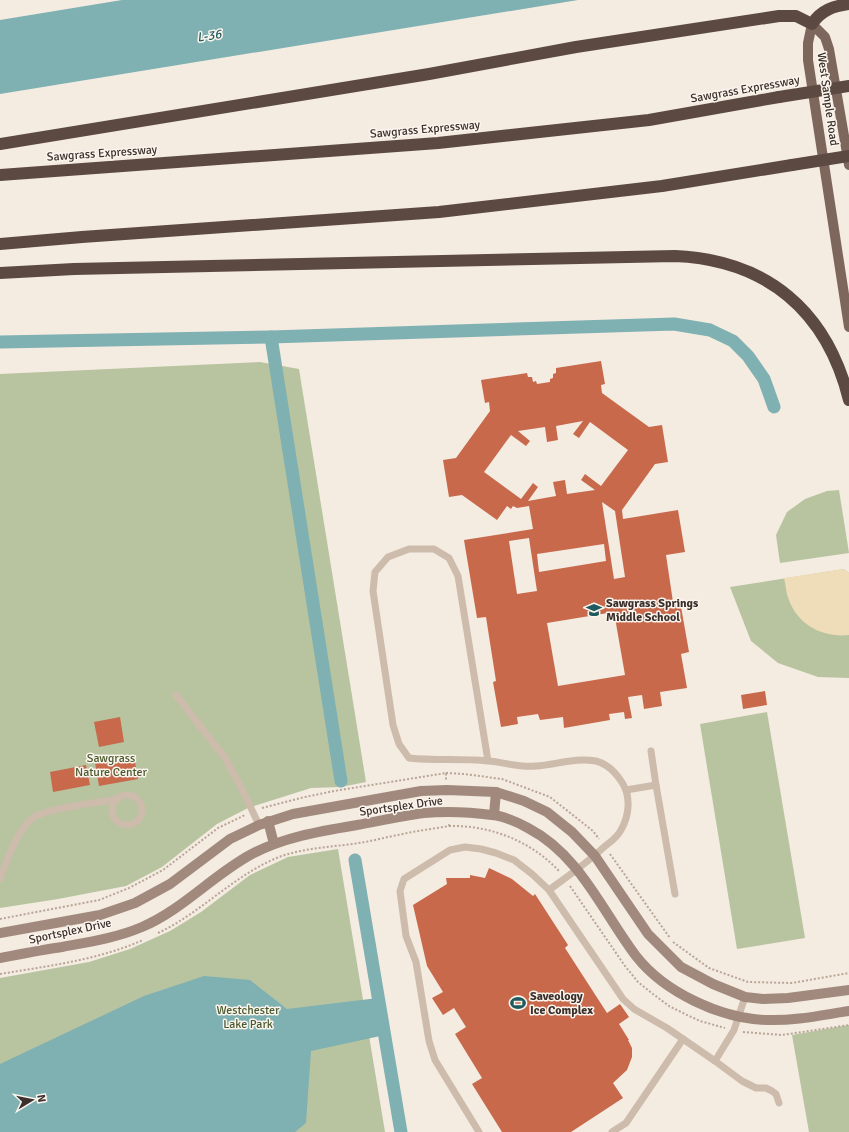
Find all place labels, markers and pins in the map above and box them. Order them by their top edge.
place label: Sawgrass Springs Middle School [606,596,699,625]
school or university icon: Sawgrass Springs Middle School [585,601,603,619]
place label: Saveology Ice Complex [530,989,593,1018]
sports icon: Saveology Ice Complex [509,994,527,1012]

